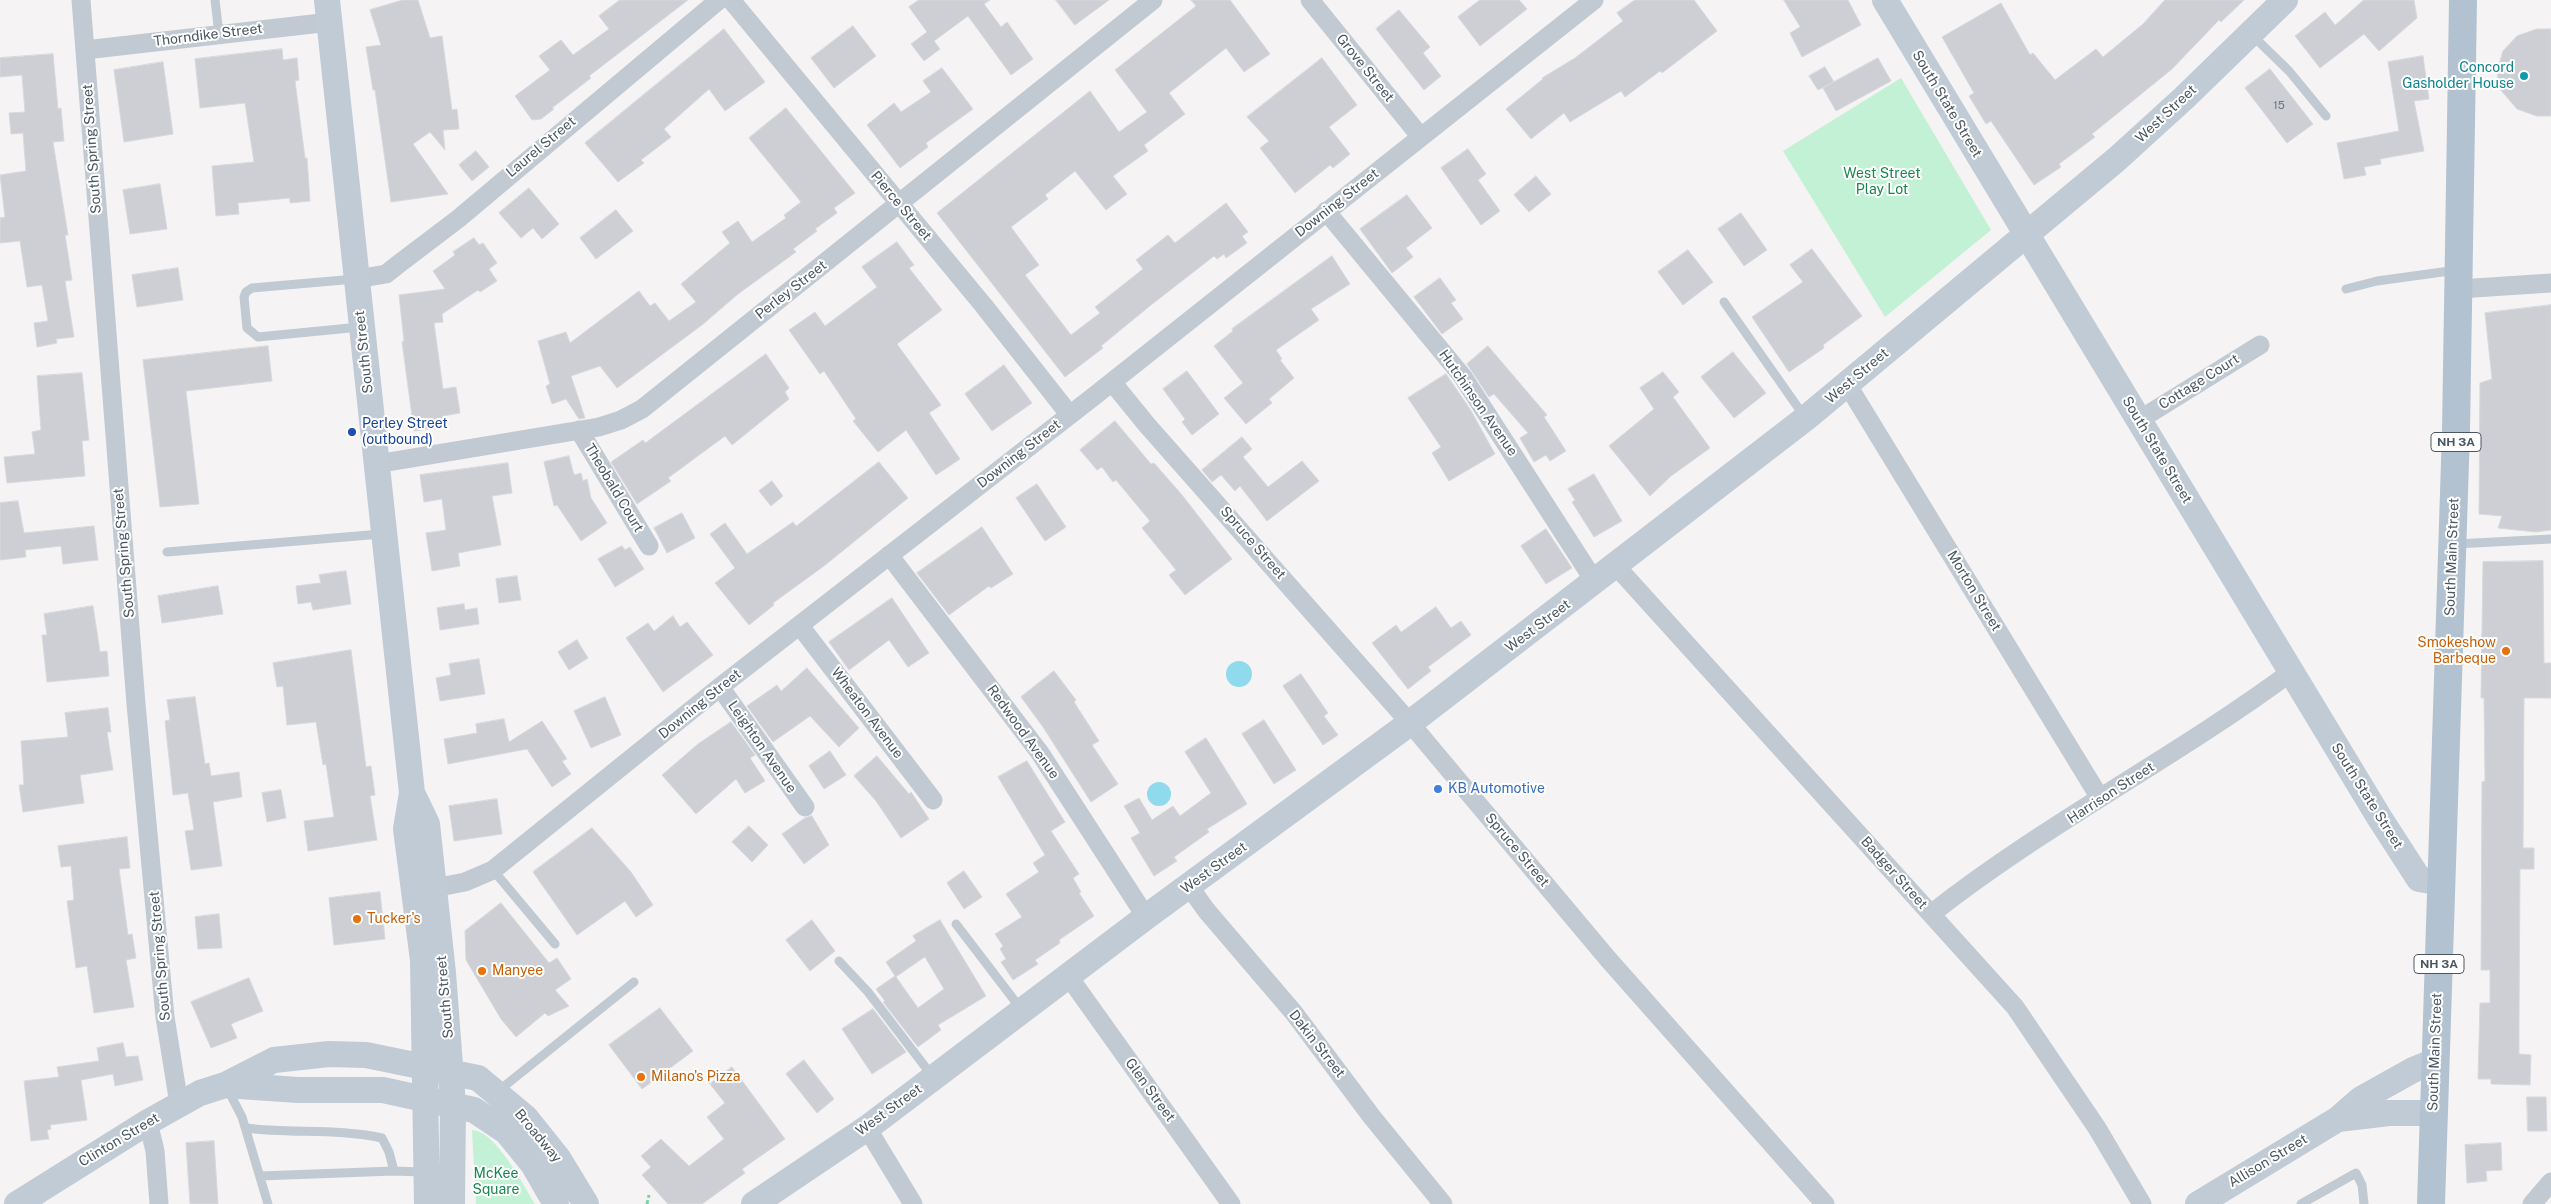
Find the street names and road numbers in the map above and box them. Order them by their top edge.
street label: Thorndike Street [153,20,263,50]
street label: Grove Street [1332,31,1398,105]
street label: South State Street [1908,47,1986,161]
street label: West Street [2132,82,2200,146]
street label: South Spring Street [79,83,105,215]
street label: Laurel Street [503,113,579,181]
street label: Downing Street [1292,165,1382,241]
street label: Pierce Street [867,168,935,244]
street label: Perley Street [752,257,830,323]
street label: South Street [351,310,377,394]
street label: West Street [1822,345,1892,407]
street label: Hutchinson Avenue [1435,347,1521,459]
street label: Cottage Court [2156,351,2242,413]
street label: South State Street [2118,393,2196,507]
street label: Downing Street [974,416,1064,492]
road number: NH 3A [2431,432,2481,452]
street label: Theobald Court [581,441,647,535]
street label: South Spring Street [110,487,138,619]
street label: South Main Street [2442,498,2462,616]
street label: Spruce Street [1217,503,1289,583]
street label: Morton Street [1943,548,2005,634]
street label: West Street [1502,596,1574,656]
street label: Wheaton Avenue [827,664,907,762]
street label: Downing Street [655,666,745,742]
street label: Redwood Avenue [983,682,1063,782]
street label: Leighton Avenue [724,698,800,796]
street label: South State Street [2328,740,2406,852]
street label: Harrison Street [2064,759,2158,827]
street label: Spruce Street [1481,810,1553,890]
street label: Badger Street [1857,833,1931,913]
street label: West Street [1178,838,1250,898]
street label: South Spring Street [146,890,174,1022]
road number: NH 3A [2414,954,2464,974]
street label: South Street [433,955,457,1039]
street label: South Main Street [2425,993,2445,1111]
street label: Dakin Street [1285,1007,1349,1081]
street label: Glen Street [1121,1055,1179,1125]
street label: West Street [853,1080,925,1140]
street label: Broadway [511,1106,565,1166]
street label: Clinton Street [76,1109,162,1171]
street label: Allison Street [2226,1131,2310,1191]

